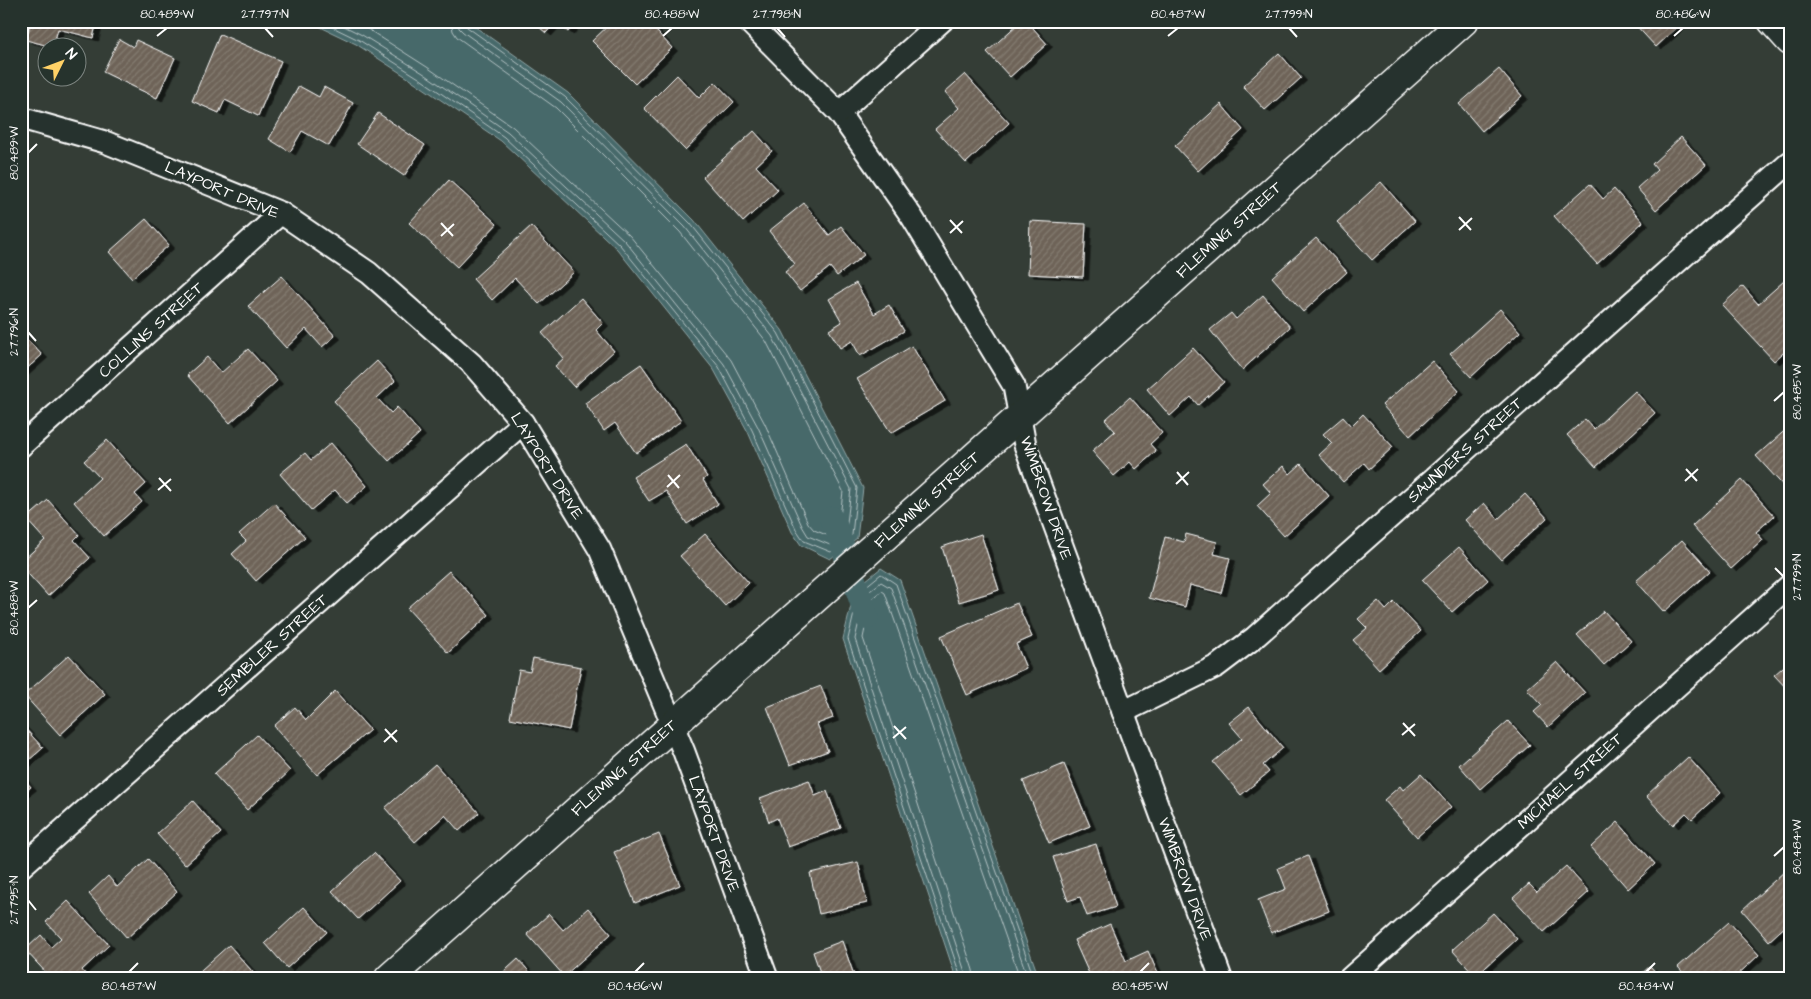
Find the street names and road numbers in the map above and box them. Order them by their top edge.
street label: LAYPORT DRIVE [161,156,283,224]
street label: FLEMING STREET [1171,177,1287,283]
street label: COLLINS STREET [94,277,208,383]
street label: SAUNDERS STREET [1403,392,1527,508]
street label: LAYPORT DRIVE [505,408,589,524]
street label: WIMBROW DRIVE [1015,433,1078,563]
street label: FLEMING STREET [869,447,985,553]
street label: SEMBLER STREET [211,589,333,701]
street label: FLEMING STREET [566,715,682,821]
street label: MICHAEL STREET [1513,728,1627,834]
street label: LAYPORT DRIVE [683,773,745,896]
street label: WIMBROW DRIVE [1153,814,1218,944]

